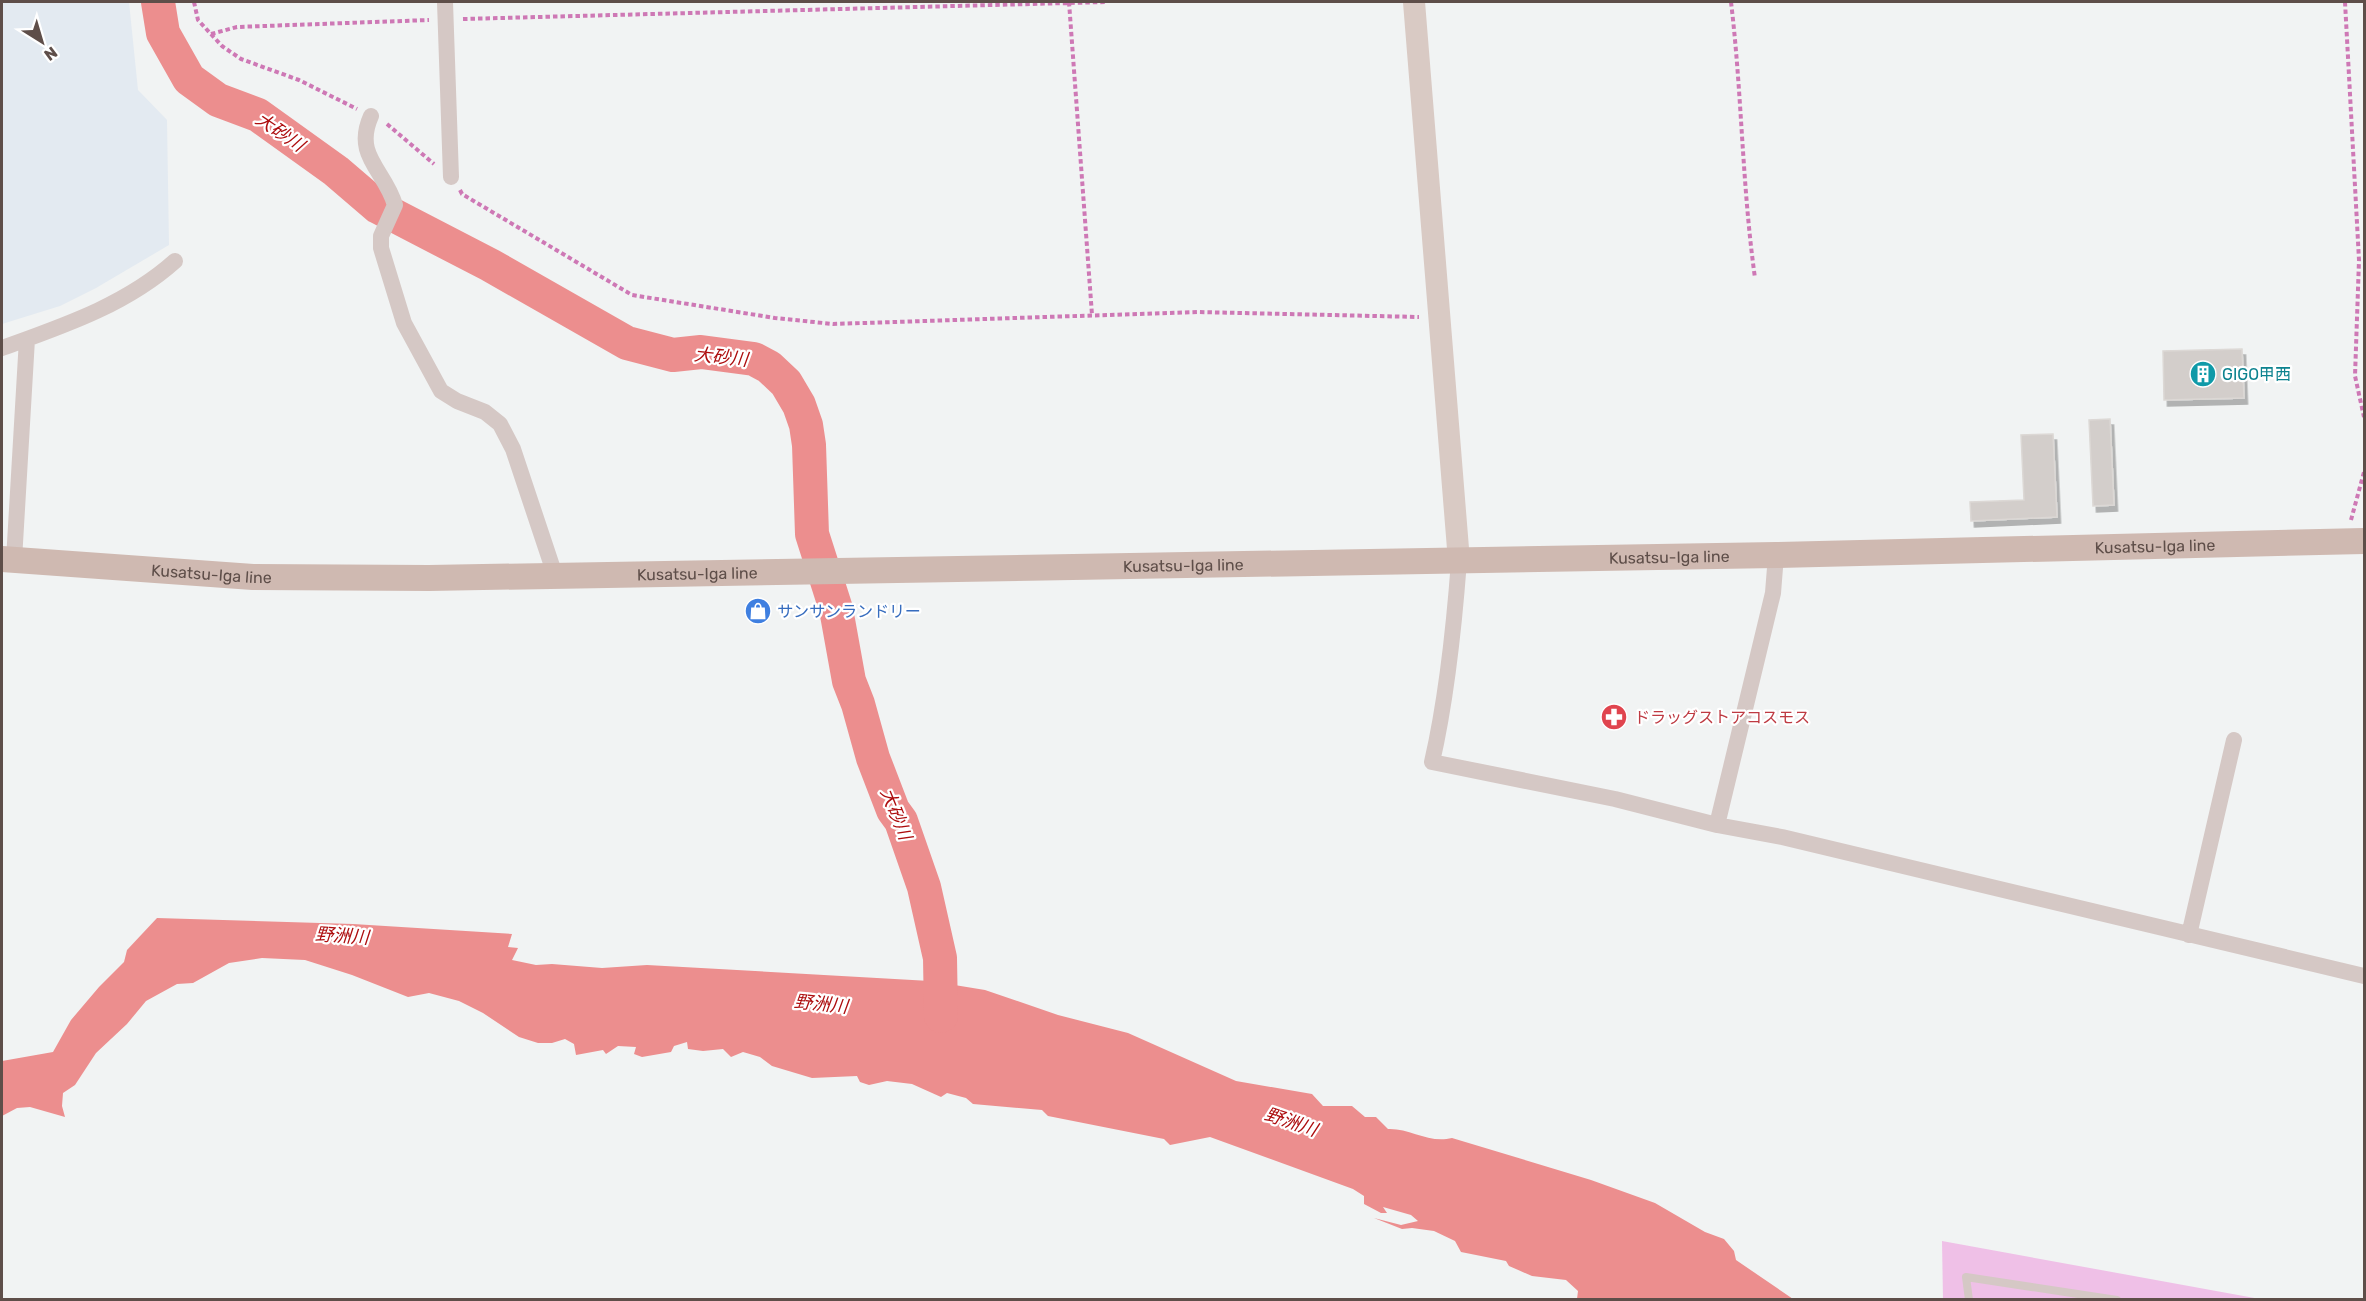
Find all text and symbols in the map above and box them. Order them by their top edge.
north arrow [12,12,72,72]
text: N [40,43,61,65]
water label: 大砂川 [251,108,310,157]
water label: 大砂川 [693,343,751,371]
building icon: GIGO甲西 [2188,359,2218,389]
place label: GIGO甲西 [2222,365,2291,384]
street label: Kusatsu-Iga line [2095,536,2216,557]
street label: Kusatsu-Iga line [1609,547,1730,568]
street label: Kusatsu-Iga line [1123,555,1244,576]
street label: Kusatsu-Iga line [151,561,272,587]
street label: Kusatsu-Iga line [637,563,758,584]
shop icon: サンサンランドリー [743,596,773,626]
place label: サンサンランドリー [777,602,921,621]
pharmacy icon: ドラッグストアコスモス [1599,702,1629,732]
place label: ドラッグストアコスモス [1634,708,1810,727]
water label: 大砂川 [876,785,917,845]
water label: 野洲川 [314,923,372,949]
water label: 野洲川 [793,990,851,1018]
water label: 野洲川 [1262,1103,1322,1142]

